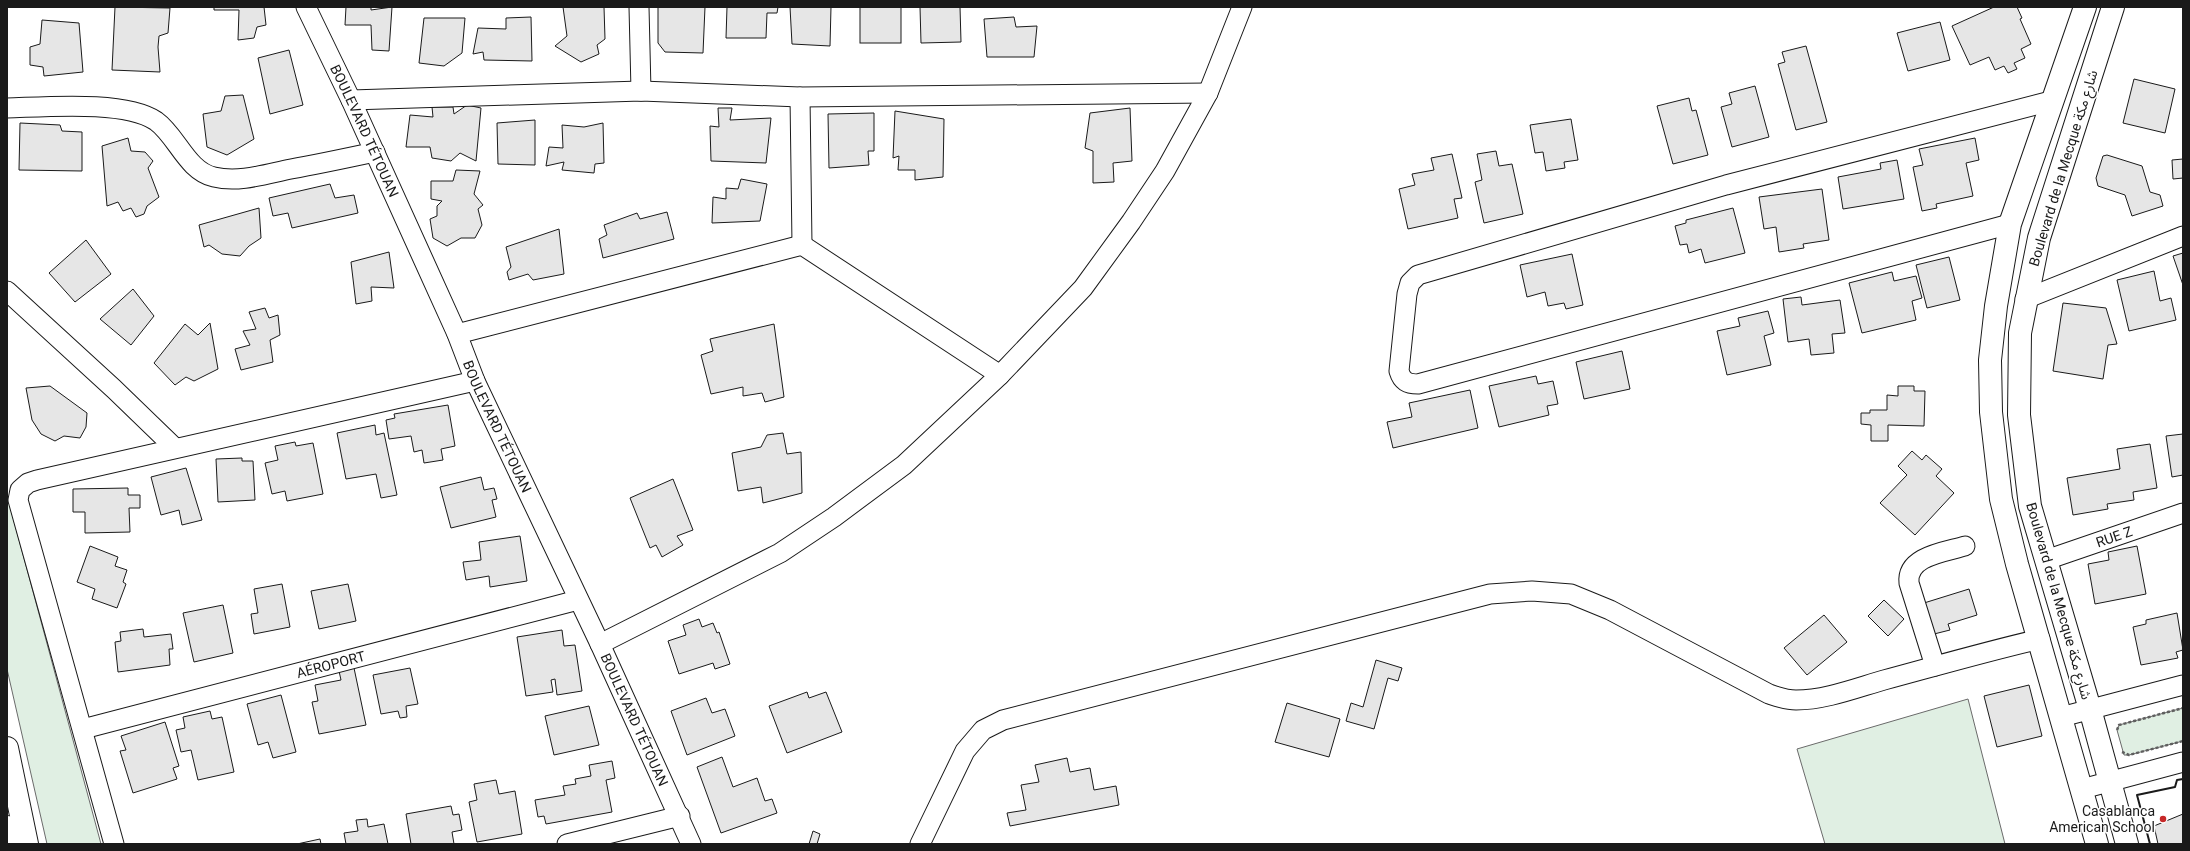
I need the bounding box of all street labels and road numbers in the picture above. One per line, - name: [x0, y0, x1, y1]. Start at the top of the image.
- street label: BOULEVARD TÉTOUAN: [327, 62, 402, 200]
- street label: Boulevard de la Mecque شارع مكة: [2025, 68, 2103, 269]
- street label: BOULEVARD TÉTOUAN: [460, 358, 535, 495]
- street label: Boulevard de la Mecque شارع مكة: [2020, 501, 2095, 702]
- street label: RUE Z: [2094, 523, 2134, 550]
- street label: AÉROPORT: [295, 648, 367, 681]
- street label: BOULEVARD TÉTOUAN: [597, 651, 672, 789]

